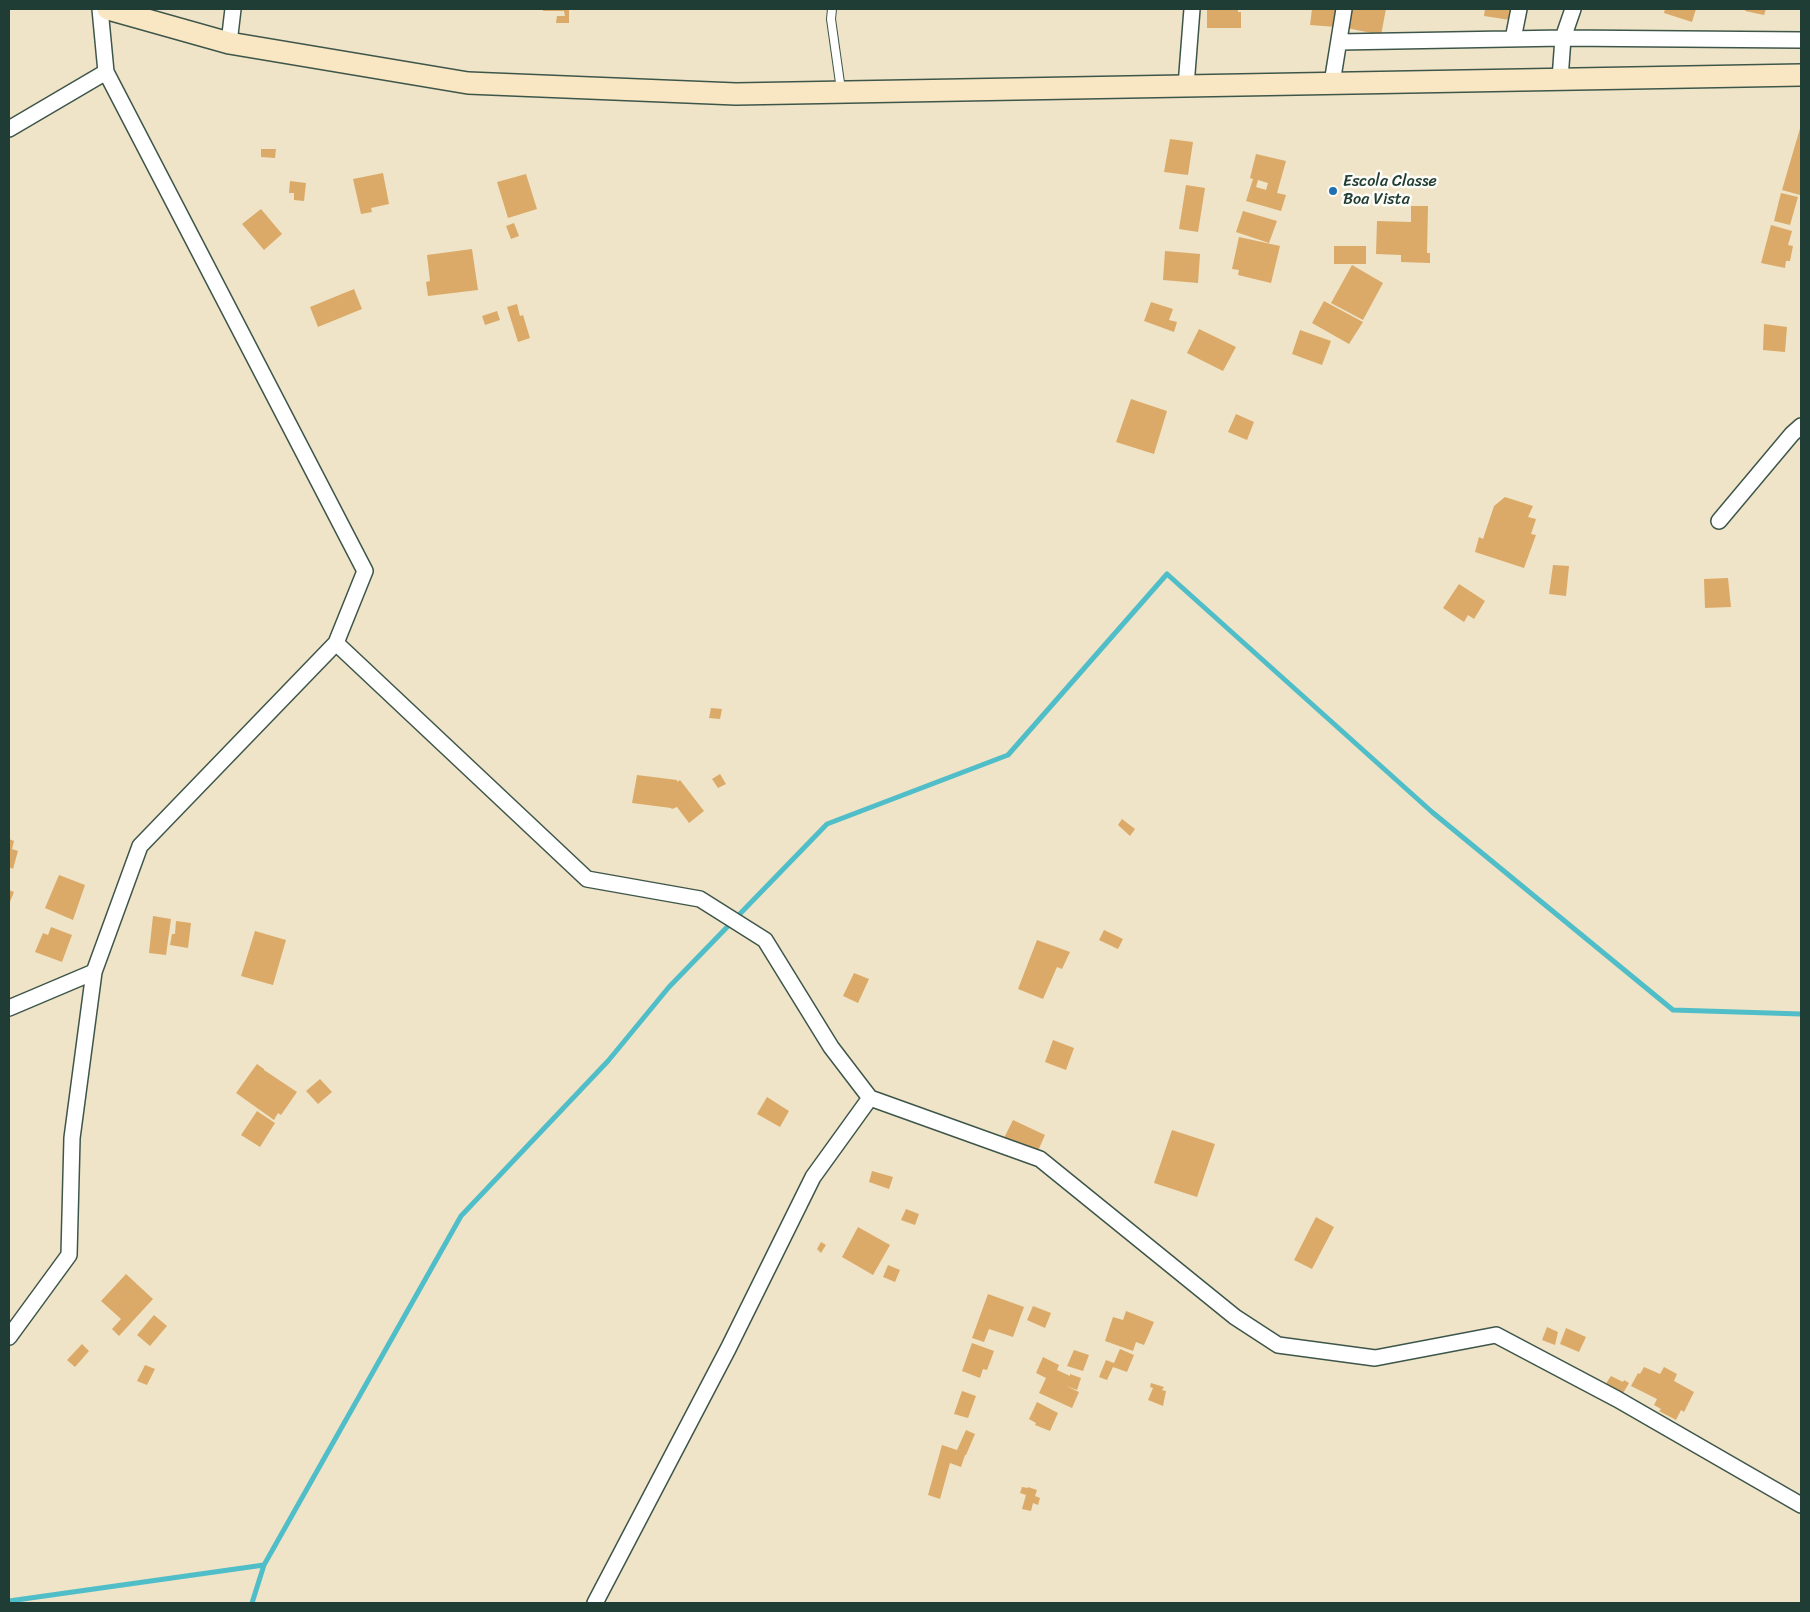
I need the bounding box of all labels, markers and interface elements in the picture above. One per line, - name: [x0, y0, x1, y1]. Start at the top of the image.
- place label: Escola Classe Boa Vista: [1343, 172, 1437, 210]
- marker: Escola Classe Boa Vista: [1327, 185, 1339, 197]

